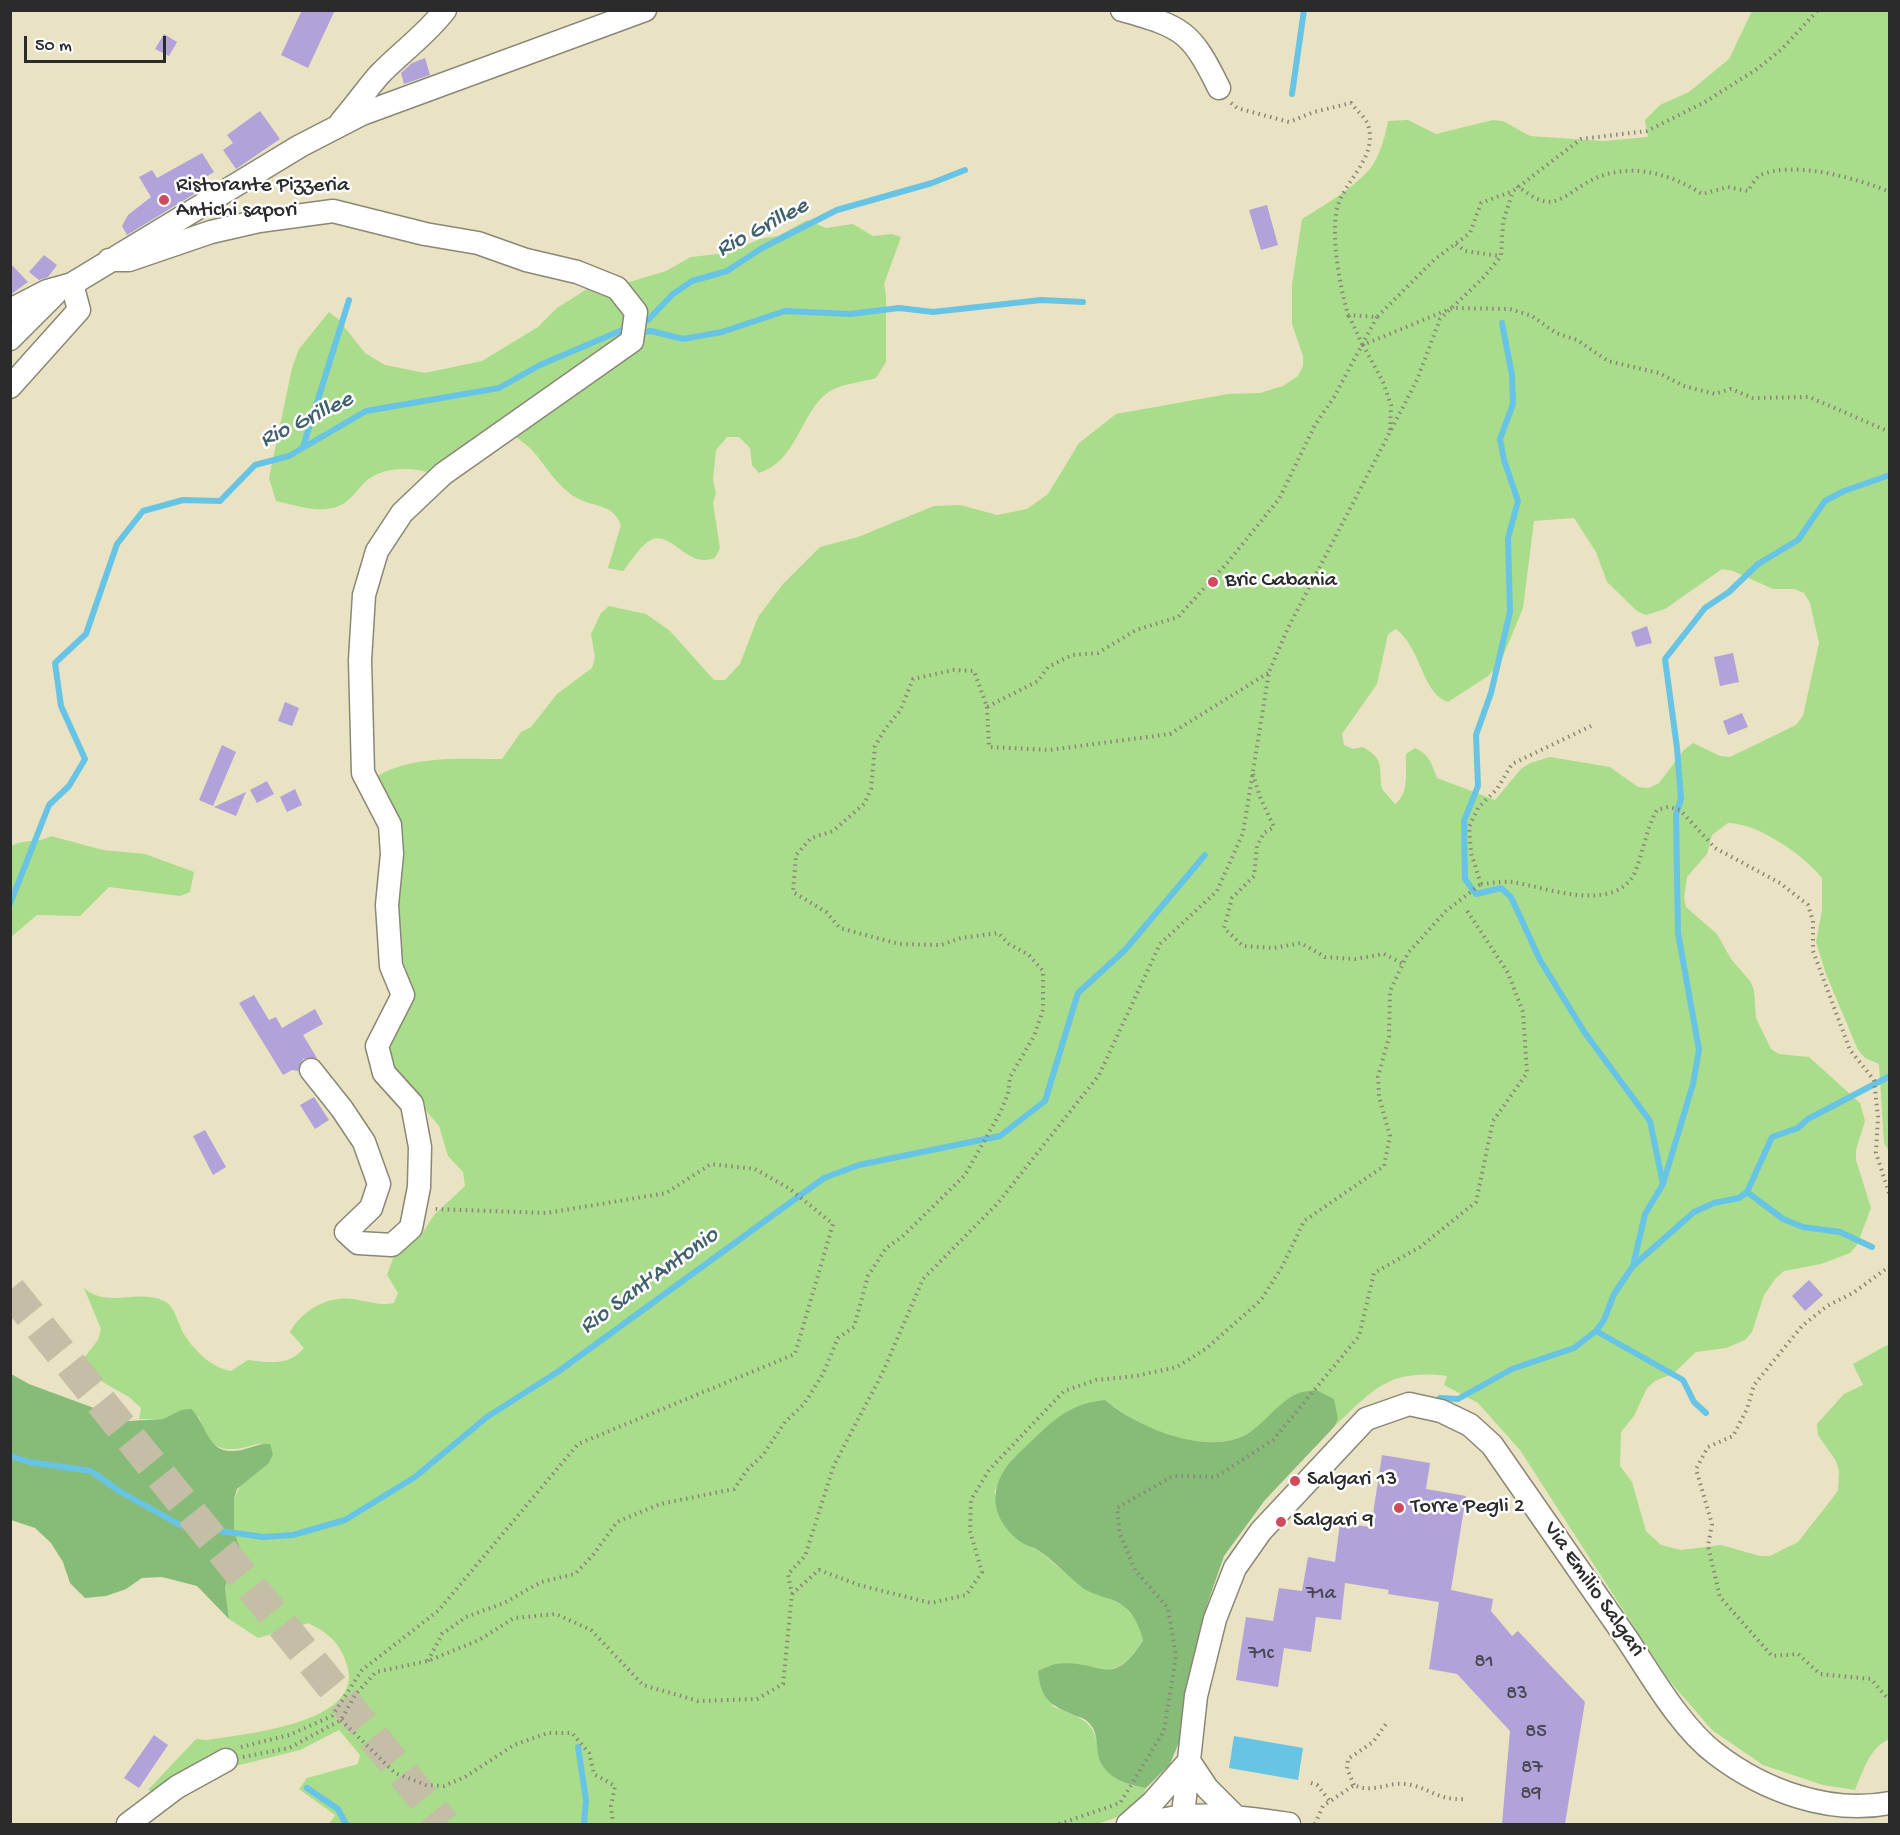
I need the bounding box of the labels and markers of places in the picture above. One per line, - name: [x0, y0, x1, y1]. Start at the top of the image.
- place label: Ristorante Pizzeria Antichi sapori: [176, 174, 349, 226]
- marker: Ristorante Pizzeria Antichi sapori: [157, 193, 171, 207]
- place label: Bric Cabania: [1225, 569, 1337, 595]
- marker: Bric Cabania: [1206, 575, 1220, 589]
- place label: Salgari 13: [1307, 1468, 1397, 1494]
- marker: Salgari 13: [1288, 1474, 1302, 1488]
- place label: Torre Pegli 2: [1411, 1495, 1525, 1521]
- marker: Torre Pegli 2: [1392, 1501, 1406, 1515]
- place label: Salgari 9: [1293, 1509, 1374, 1535]
- marker: Salgari 9: [1274, 1515, 1288, 1529]

